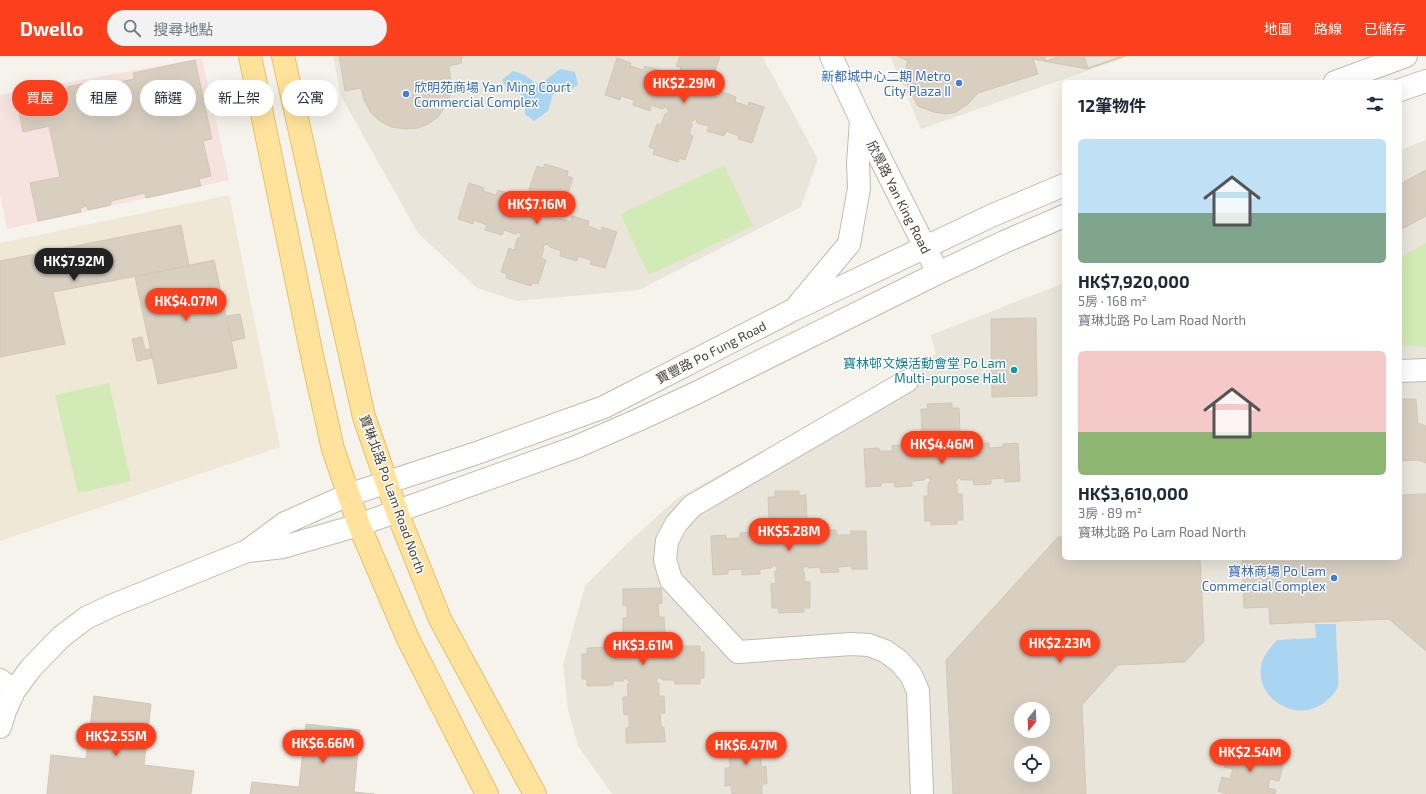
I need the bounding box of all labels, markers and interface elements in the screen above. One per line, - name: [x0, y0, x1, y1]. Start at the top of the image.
- search box: [107, 10, 387, 46]
- text: Dwello: [20, 17, 83, 40]
- icon: search: [121, 17, 143, 39]
- text: 搜尋地點: [153, 20, 213, 38]
- text: 地圖: [1264, 20, 1292, 37]
- text: 路線: [1314, 20, 1342, 37]
- text: 已儲存: [1364, 20, 1406, 37]
- place label: 新都城中心二期 Metro City Plaza II: [821, 68, 951, 99]
- pin: HK$2.29M: [643, 70, 725, 104]
- text: HK$2.29M: [653, 75, 715, 91]
- marker: 新都城中心二期 Metro City Plaza II: [954, 78, 964, 88]
- place label: 欣明苑商場 Yan Ming Court Commercial Complex: [414, 79, 571, 110]
- chip: 買屋: [12, 80, 68, 116]
- chip: 租屋: [76, 80, 132, 116]
- chip: 篩選: [140, 80, 196, 116]
- chip: 新上架: [204, 80, 274, 116]
- chip: 公寓: [282, 80, 338, 116]
- marker: 欣明苑商場 Yan Ming Court Commercial Complex: [401, 89, 411, 99]
- icon: filters: [1364, 93, 1386, 115]
- text: 12筆物件: [1078, 95, 1146, 115]
- street label: 欣景路 Yan King Road: [864, 138, 934, 256]
- icon: home: [1196, 165, 1268, 237]
- pin: HK$7.16M: [496, 191, 578, 225]
- text: HK$7.16M: [508, 196, 566, 212]
- pin: HK$7.92M: [33, 248, 115, 282]
- text: HK$7.92M: [43, 253, 105, 269]
- text: HK$7,920,000: [1078, 271, 1190, 291]
- pin: HK$4.07M: [145, 288, 227, 322]
- text: HK$4.07M: [154, 293, 218, 309]
- text: 5房 · 168 m²: [1078, 293, 1147, 309]
- text: 寶琳北路 Po Lam Road North: [1078, 312, 1246, 328]
- street label: 寶豐路 Po Fung Road: [653, 317, 769, 387]
- place label: 寶林邨文娛活動會堂 Po Lam Multi-purpose Hall: [843, 355, 1006, 386]
- marker: 寶林邨文娛活動會堂 Po Lam Multi-purpose Hall: [1009, 365, 1019, 375]
- icon: home: [1196, 377, 1268, 449]
- street label: 寶琳北路 Po Lam Road North: [357, 412, 429, 576]
- pin: HK$4.46M: [901, 431, 983, 465]
- text: HK$4.46M: [910, 436, 974, 452]
- text: HK$3,610,000: [1078, 483, 1189, 503]
- text: 3房 · 89 m²: [1078, 505, 1142, 521]
- pin: HK$5.28M: [748, 518, 830, 552]
- text: HK$5.28M: [758, 523, 820, 539]
- text: 寶琳北路 Po Lam Road North: [1078, 524, 1246, 540]
- place label: 寶林商場 Po Lam Commercial Complex: [1202, 563, 1326, 594]
- marker: 寶林商場 Po Lam Commercial Complex: [1329, 573, 1339, 583]
- pin: HK$2.23M: [1019, 630, 1101, 664]
- pin: HK$3.61M: [602, 632, 684, 666]
- text: HK$2.23M: [1029, 635, 1091, 651]
- text: HK$3.61M: [613, 637, 673, 653]
- north arrow: [1014, 702, 1050, 738]
- map controls: [1014, 702, 1050, 782]
- pin: HK$2.55M: [75, 723, 157, 757]
- text: HK$2.55M: [85, 728, 147, 744]
- pin: HK$6.66M: [282, 730, 364, 764]
- pin: HK$6.47M: [705, 732, 787, 766]
- text: HK$6.66M: [292, 735, 354, 751]
- text: HK$6.47M: [715, 737, 777, 753]
- pin: HK$2.54M: [1209, 739, 1291, 773]
- text: HK$2.54M: [1219, 744, 1281, 760]
- button: locate: [1014, 746, 1050, 782]

